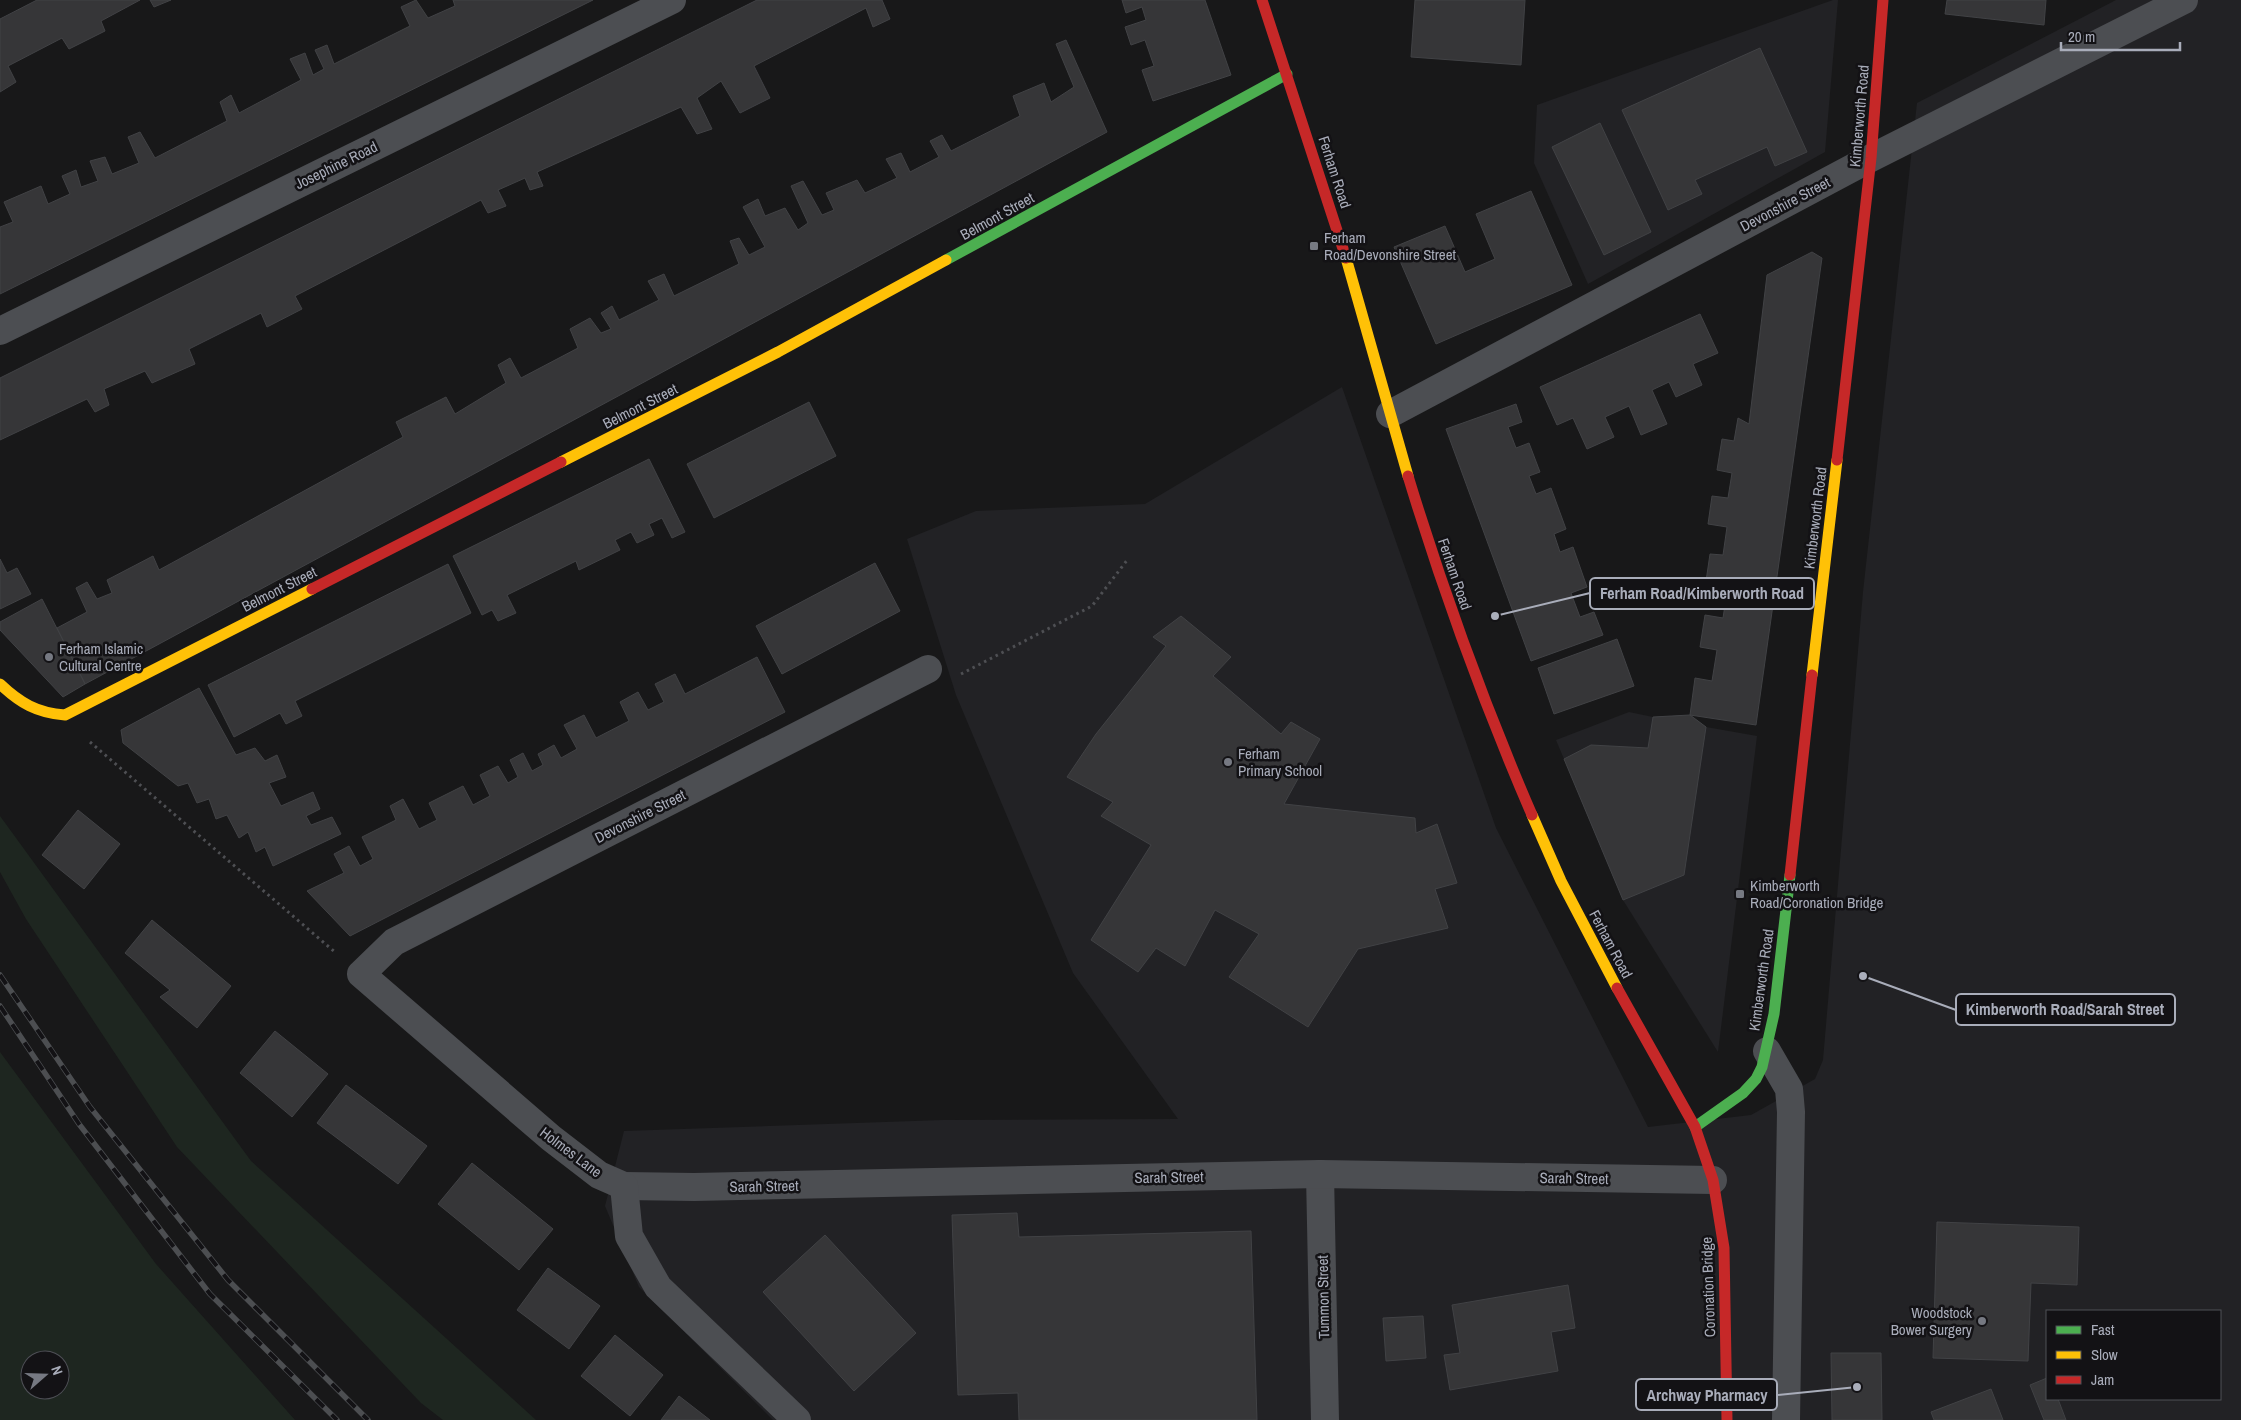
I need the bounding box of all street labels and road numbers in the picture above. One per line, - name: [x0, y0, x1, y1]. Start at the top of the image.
- street label: Kimberworth Road: [1844, 64, 1874, 168]
- street label: Ferham Road: [1313, 133, 1357, 211]
- street label: Josephine Road: [291, 136, 381, 194]
- street label: Devonshire Street: [1736, 171, 1834, 237]
- street label: Belmont Street: [956, 187, 1038, 245]
- street label: Belmont Street: [599, 378, 682, 434]
- street label: Kimberworth Road: [1798, 466, 1832, 570]
- street label: Ferham Road: [1433, 535, 1477, 613]
- street label: Belmont Street: [238, 561, 321, 617]
- street label: Devonshire Street: [591, 784, 689, 848]
- street label: Ferham Road: [1584, 906, 1638, 982]
- street label: Kimberworth Road: [1743, 928, 1779, 1032]
- street label: Holmes Lane: [536, 1122, 606, 1182]
- street label: Sarah Street: [1134, 1166, 1204, 1188]
- street label: Sarah Street: [1539, 1167, 1609, 1189]
- street label: Sarah Street: [729, 1175, 799, 1197]
- street label: Coronation Bridge: [1696, 1236, 1720, 1338]
- street label: Tummon Street: [1312, 1254, 1334, 1339]

